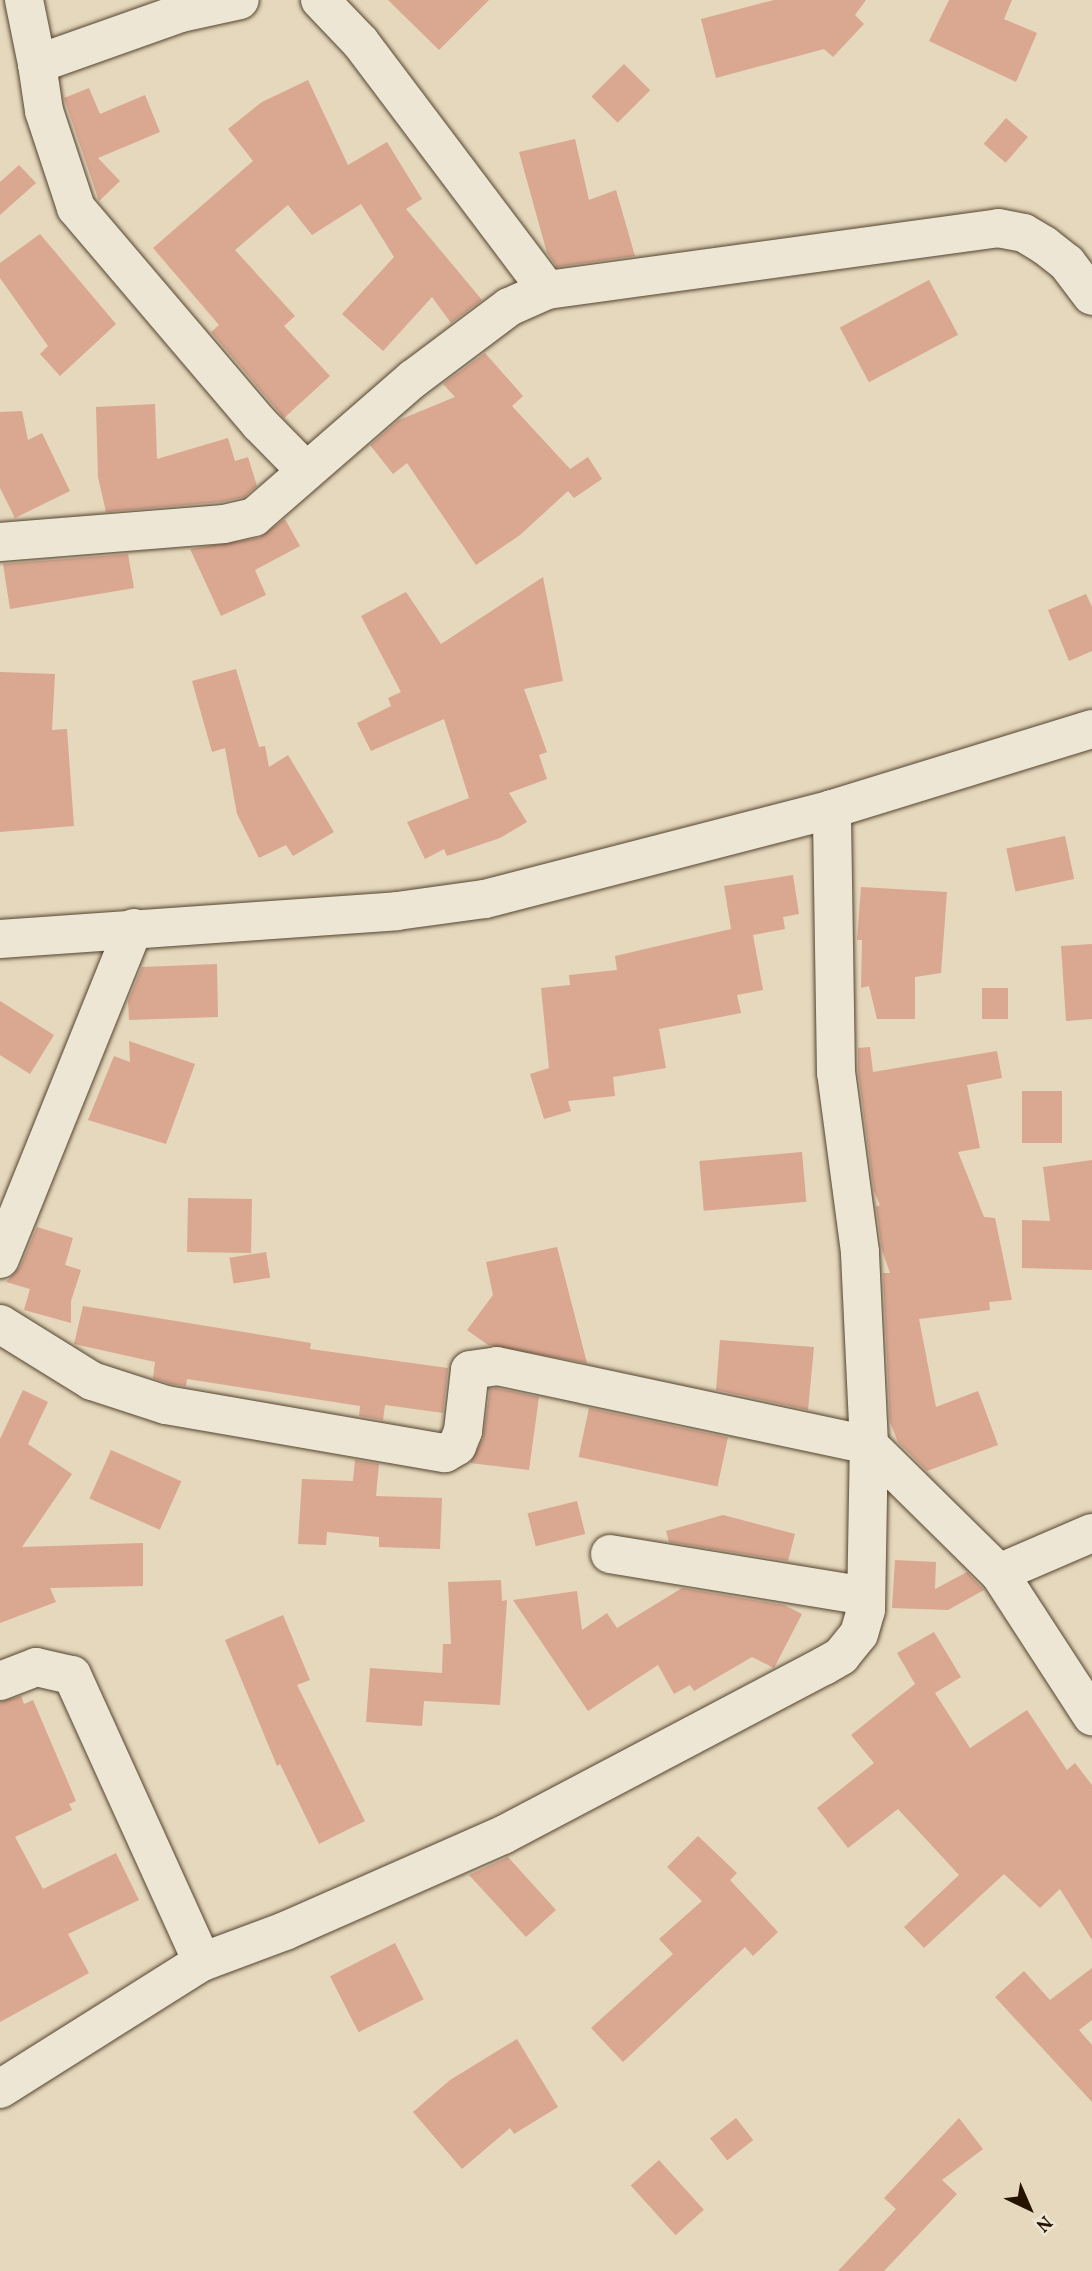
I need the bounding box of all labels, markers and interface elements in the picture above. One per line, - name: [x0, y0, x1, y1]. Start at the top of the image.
- north arrow: [994, 2173, 1064, 2243]
- text: N: [1030, 2209, 1058, 2237]

